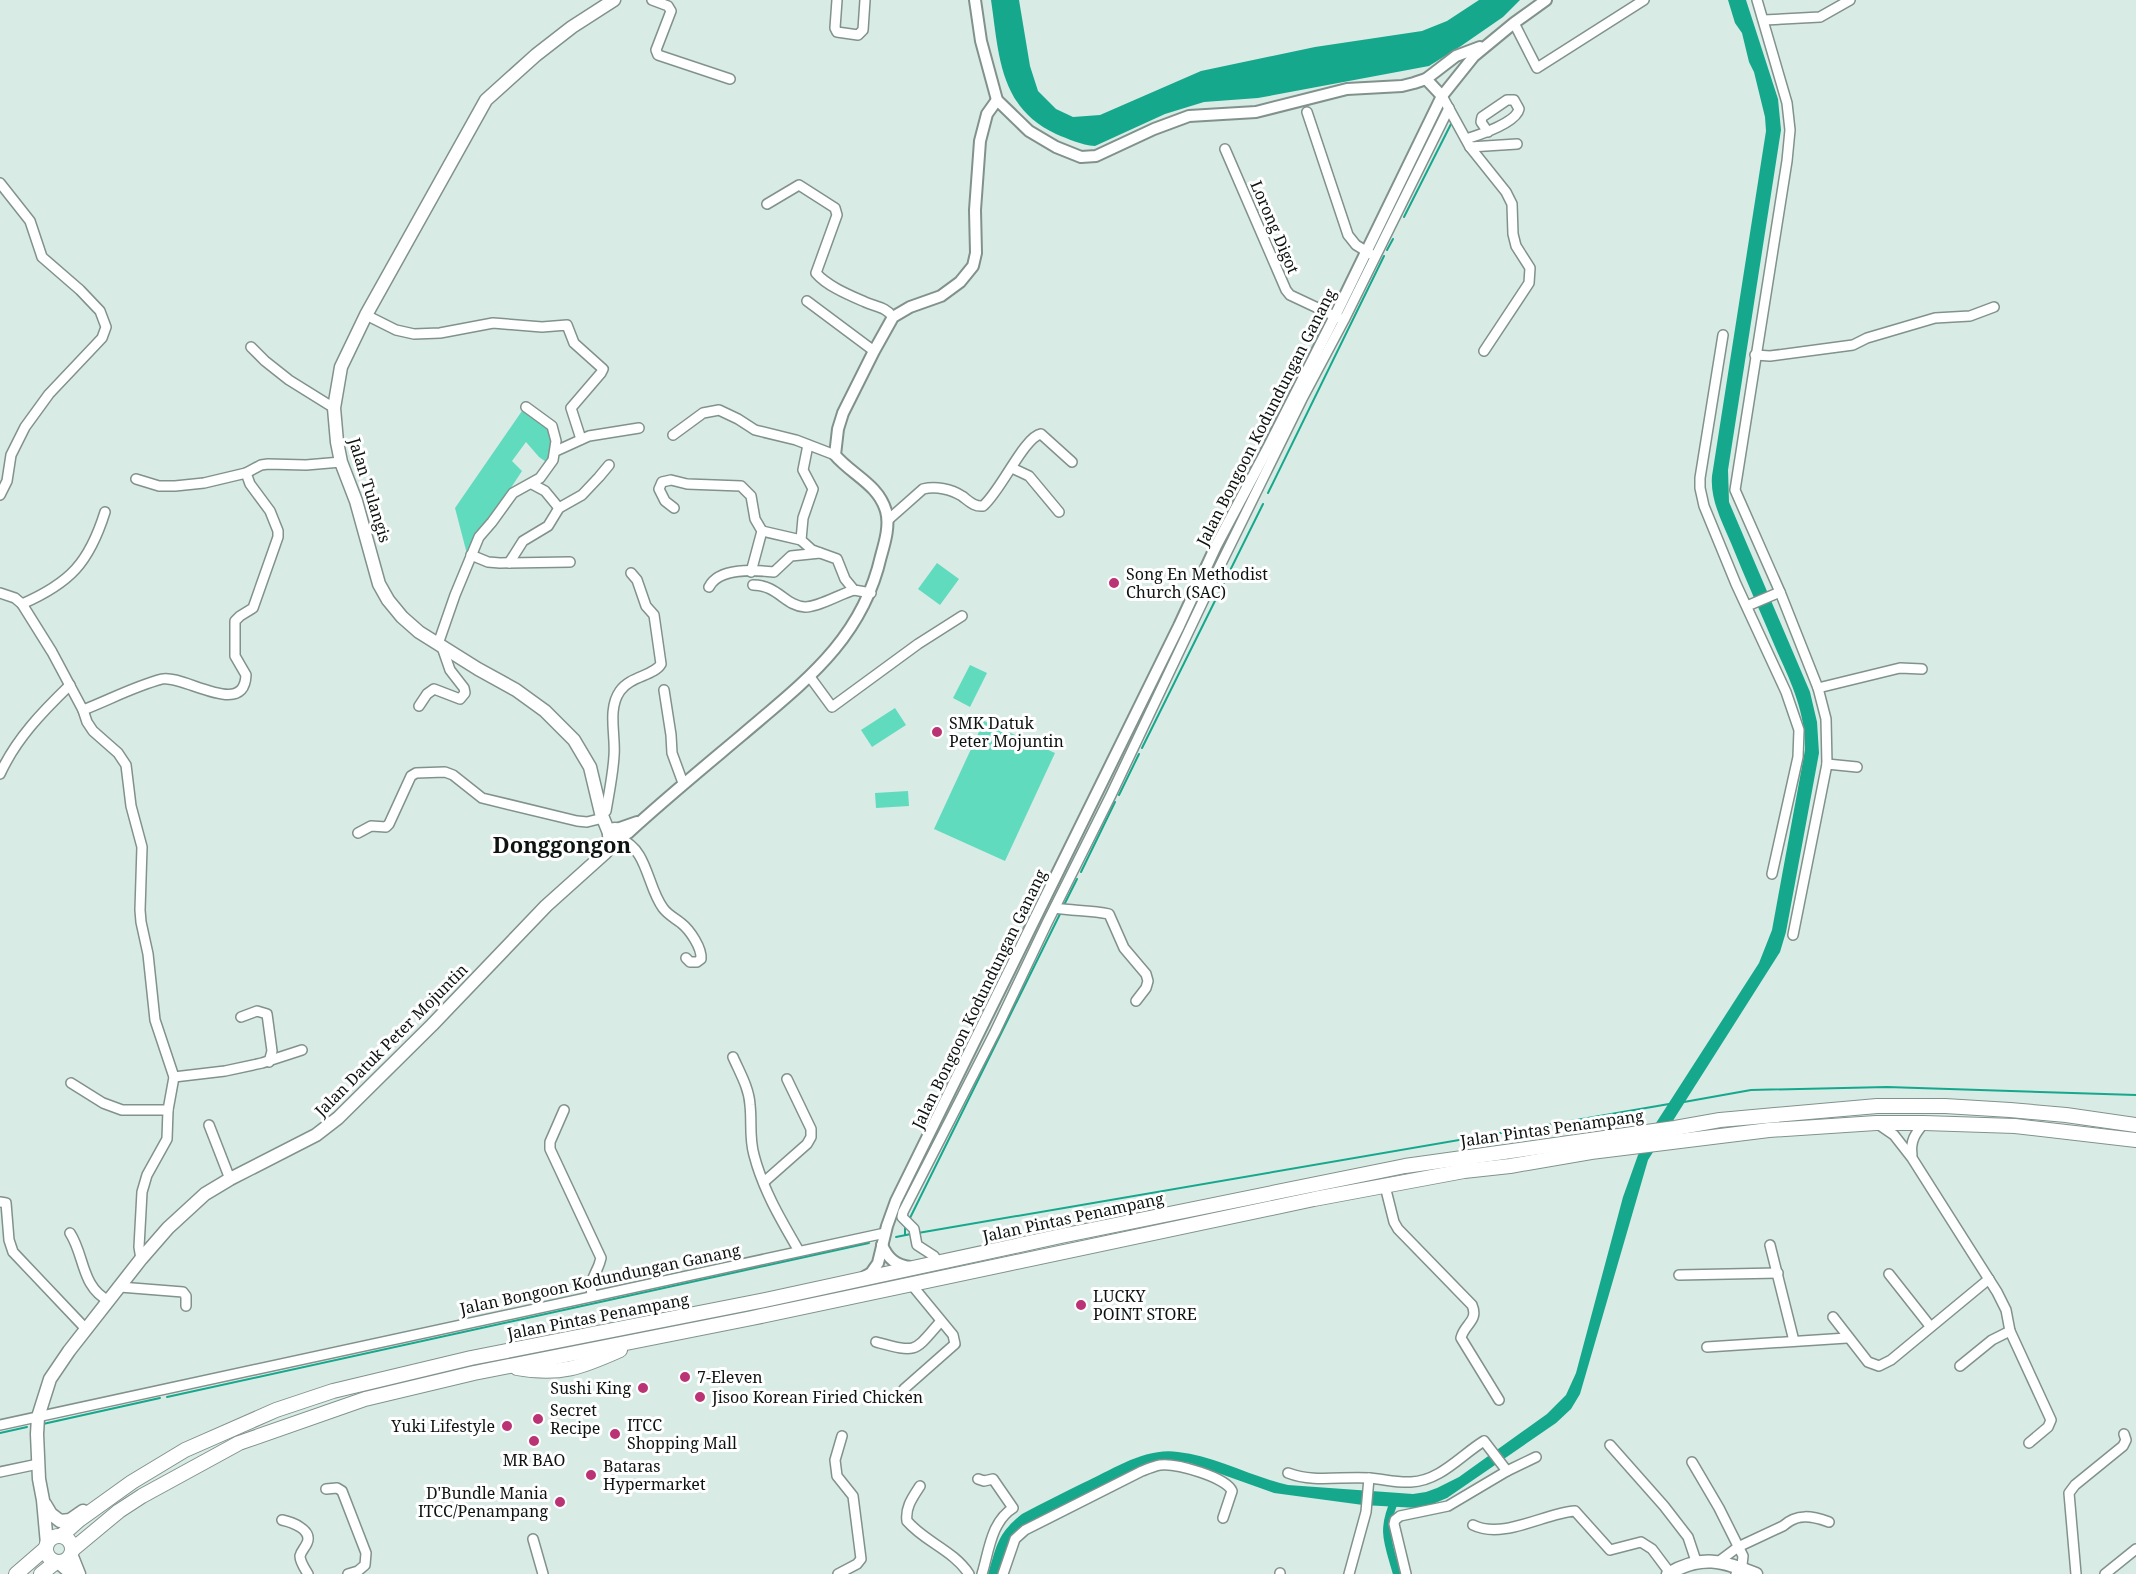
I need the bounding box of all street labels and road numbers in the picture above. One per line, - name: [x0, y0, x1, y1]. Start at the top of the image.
- street label: Lorong Digot: [1245, 177, 1305, 277]
- street label: Jalan Bongoon Kodundungan Ganang: [1191, 284, 1341, 550]
- street label: Jalan Tulangis: [343, 434, 396, 545]
- street label: Jalan Bongoon Kodundungan Ganang: [906, 865, 1052, 1133]
- street label: Jalan Datuk Peter Mojuntin: [309, 959, 472, 1122]
- street label: Jalan Pintas Penampang: [1458, 1104, 1645, 1152]
- street label: Jalan Pintas Penampang: [979, 1187, 1166, 1247]
- street label: Jalan Bongoon Kodundungan Ganang: [457, 1238, 743, 1320]
- street label: Jalan Pintas Penampang: [504, 1288, 691, 1345]

